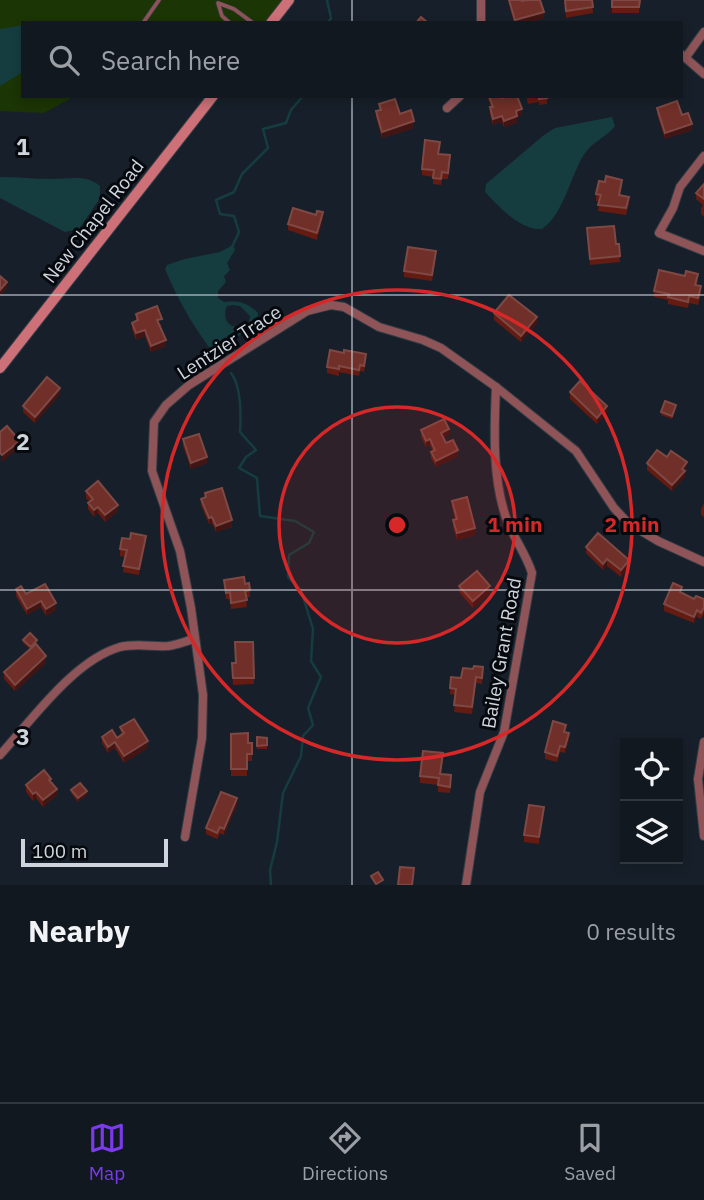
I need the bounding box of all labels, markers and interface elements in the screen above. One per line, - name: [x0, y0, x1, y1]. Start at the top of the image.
- search box: [21, 21, 683, 98]
- icon: search: [45, 41, 83, 79]
- text: Search here: [101, 43, 240, 77]
- text: 1: [16, 131, 30, 161]
- street label: New Chapel Road: [37, 154, 149, 288]
- street label: Lentzier Trace: [172, 299, 286, 385]
- text: 2: [16, 426, 30, 456]
- text: 1 min: [488, 510, 542, 538]
- text: 2 min: [605, 510, 659, 538]
- centre of rings: [385, 513, 409, 537]
- street label: Bailey Grant Road: [476, 576, 526, 730]
- text: 3: [16, 721, 30, 751]
- map controls: [620, 738, 683, 864]
- button: locate: [620, 738, 683, 801]
- button: layers: [620, 801, 683, 864]
- scale bar: [21, 836, 168, 868]
- text: 100 m: [32, 839, 87, 863]
- text: Nearby: [28, 911, 130, 950]
- text: 0 results: [586, 916, 676, 946]
- tab: Map: [88, 1119, 126, 1185]
- tab: Directions: [302, 1119, 388, 1185]
- tab: Saved: [564, 1119, 616, 1185]

